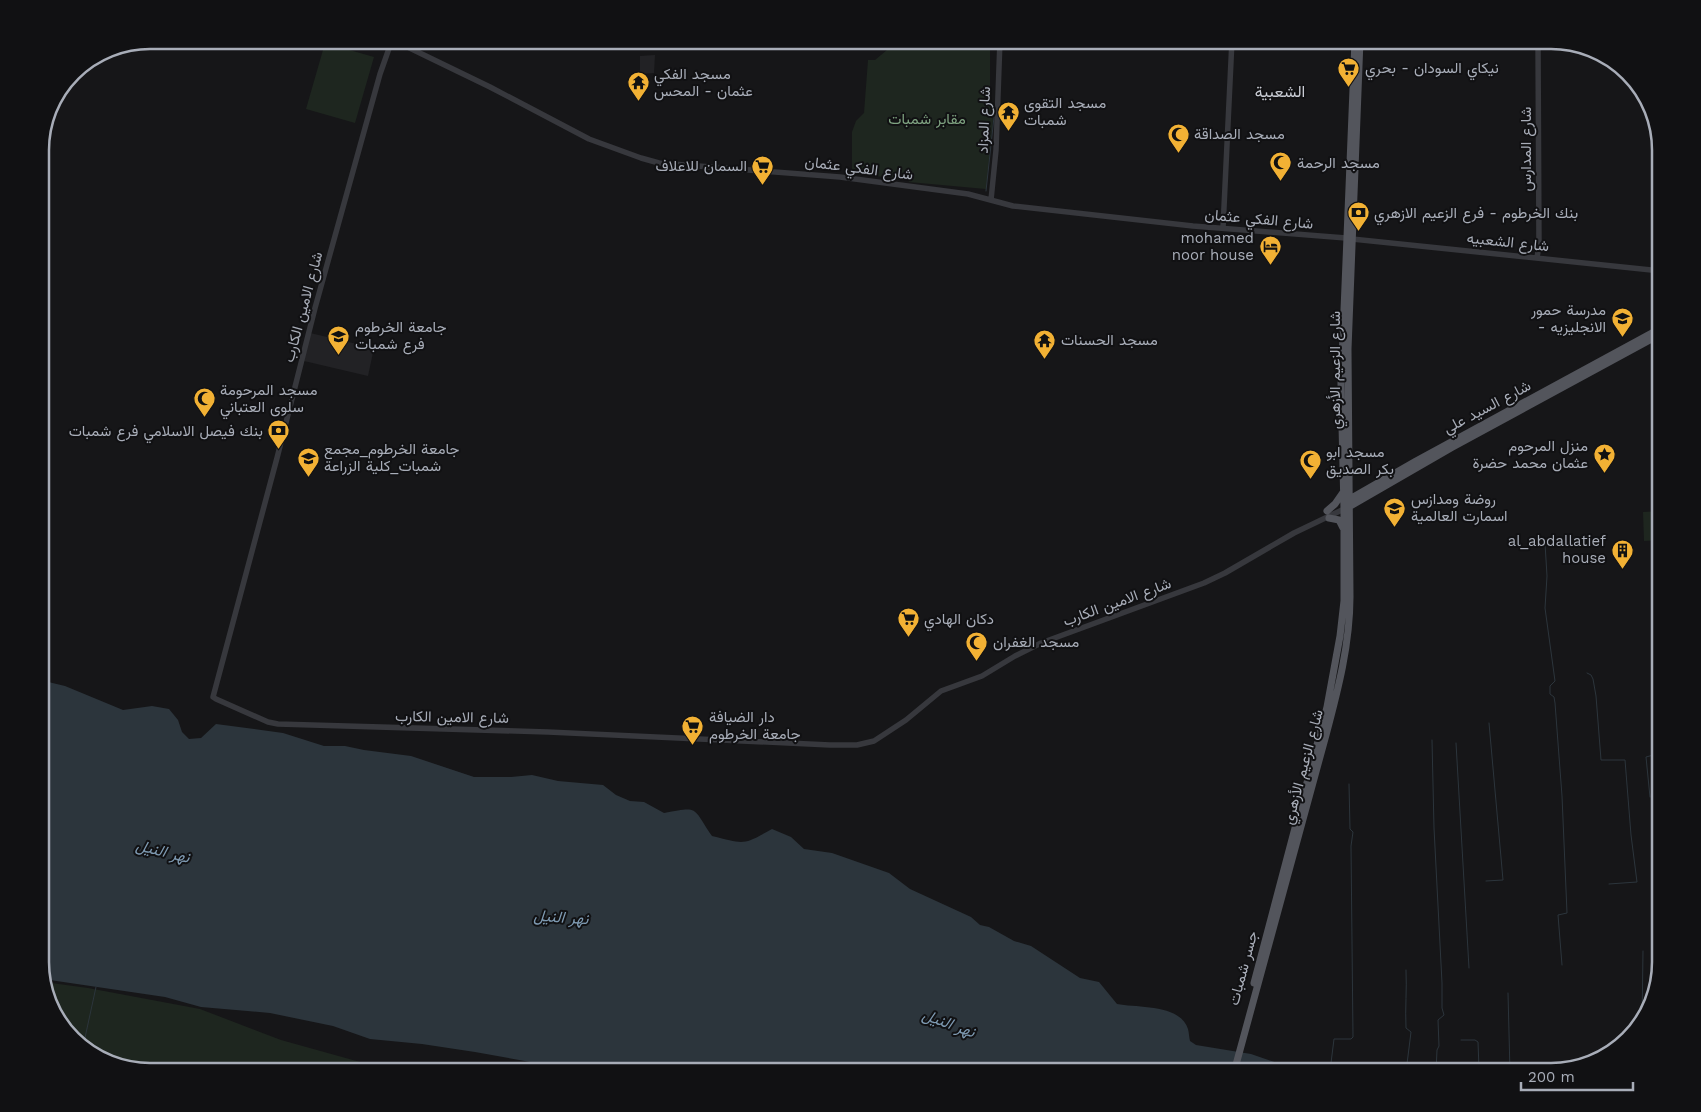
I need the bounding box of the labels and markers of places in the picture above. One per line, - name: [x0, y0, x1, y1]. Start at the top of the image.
- supermarket icon: نيكاي السودان - بحري: [1337, 56, 1361, 87]
- place label: نيكاي السودان - بحري: [1365, 59, 1499, 81]
- place label: مسجد الفكي عثمان - المحس: [654, 65, 753, 101]
- temple icon: مسجد الفكي عثمان - المحس: [626, 71, 650, 102]
- place label: مسجد التقوى شمبات: [1024, 94, 1106, 129]
- temple icon: مسجد التقوى شمبات: [996, 100, 1020, 131]
- mosque icon: مسجد الصداقة: [1166, 122, 1190, 153]
- place label: مسجد الصداقة: [1194, 125, 1285, 143]
- mosque icon: مسجد الرحمة: [1269, 151, 1293, 182]
- supermarket icon: السمان للاعلاف: [751, 154, 775, 185]
- place label: مسجد الرحمة: [1297, 154, 1380, 172]
- place label: السمان للاعلاف: [656, 157, 747, 175]
- bank icon: بنك الخرطوم - فرع الزعيم الازهري: [1346, 201, 1370, 232]
- place label: بنك الخرطوم - فرع الزعيم الازهري: [1374, 204, 1578, 226]
- place label: mohamed noor house: [1172, 229, 1254, 264]
- hotel icon: mohamed noor house: [1258, 235, 1282, 266]
- place label: مدرسة حمور - الانجليزيه: [1530, 301, 1606, 336]
- school or university icon: مدرسة حمور - الانجليزيه: [1610, 307, 1634, 338]
- place label: جامعة الخرطوم فرع شمبات: [355, 318, 446, 355]
- school or university icon: جامعة الخرطوم فرع شمبات: [327, 324, 351, 355]
- temple icon: مسجد الحسنات: [1033, 328, 1057, 359]
- place label: مسجد الحسنات: [1061, 331, 1158, 349]
- place label: مسجد المرحومة سلوى العتباني: [220, 381, 318, 420]
- mosque icon: مسجد المرحومة سلوى العتباني: [192, 387, 216, 418]
- bank icon: بنك فيصل الاسلامي فرع شمبات: [267, 419, 291, 450]
- place label: بنك فيصل الاسلامي فرع شمبات: [69, 422, 263, 444]
- place label: منزل المرحوم عثمان محمد حضرة: [1473, 437, 1588, 472]
- place label: جامعة الخرطوم_مجمع شمبات_كلية الزراعة: [324, 440, 459, 475]
- place label: مسجد ابو بكر الصديق: [1326, 443, 1394, 479]
- place icon: منزل المرحوم عثمان محمد حضرة: [1592, 443, 1616, 474]
- school or university icon: جامعة الخرطوم_مجمع شمبات_كلية الزراعة: [296, 446, 320, 477]
- mosque icon: مسجد ابو بكر الصديق: [1298, 449, 1322, 480]
- place label: روضة ومدازس اسمارت العالمية: [1411, 490, 1507, 525]
- school or university icon: روضة ومدازس اسمارت العالمية: [1383, 496, 1407, 527]
- place label: al_abdallatief house: [1508, 532, 1606, 567]
- building icon: al_abdallatief house: [1610, 538, 1634, 569]
- supermarket icon: دكان الهادي: [896, 607, 920, 638]
- place label: دكان الهادي: [924, 610, 994, 632]
- mosque icon: مسجد الغفران: [965, 630, 989, 661]
- place label: مسجد الغفران: [993, 633, 1079, 651]
- place label: دار الضيافة جامعة الخرطوم: [709, 708, 800, 744]
- supermarket icon: دار الضيافة جامعة الخرطوم: [681, 714, 705, 745]

